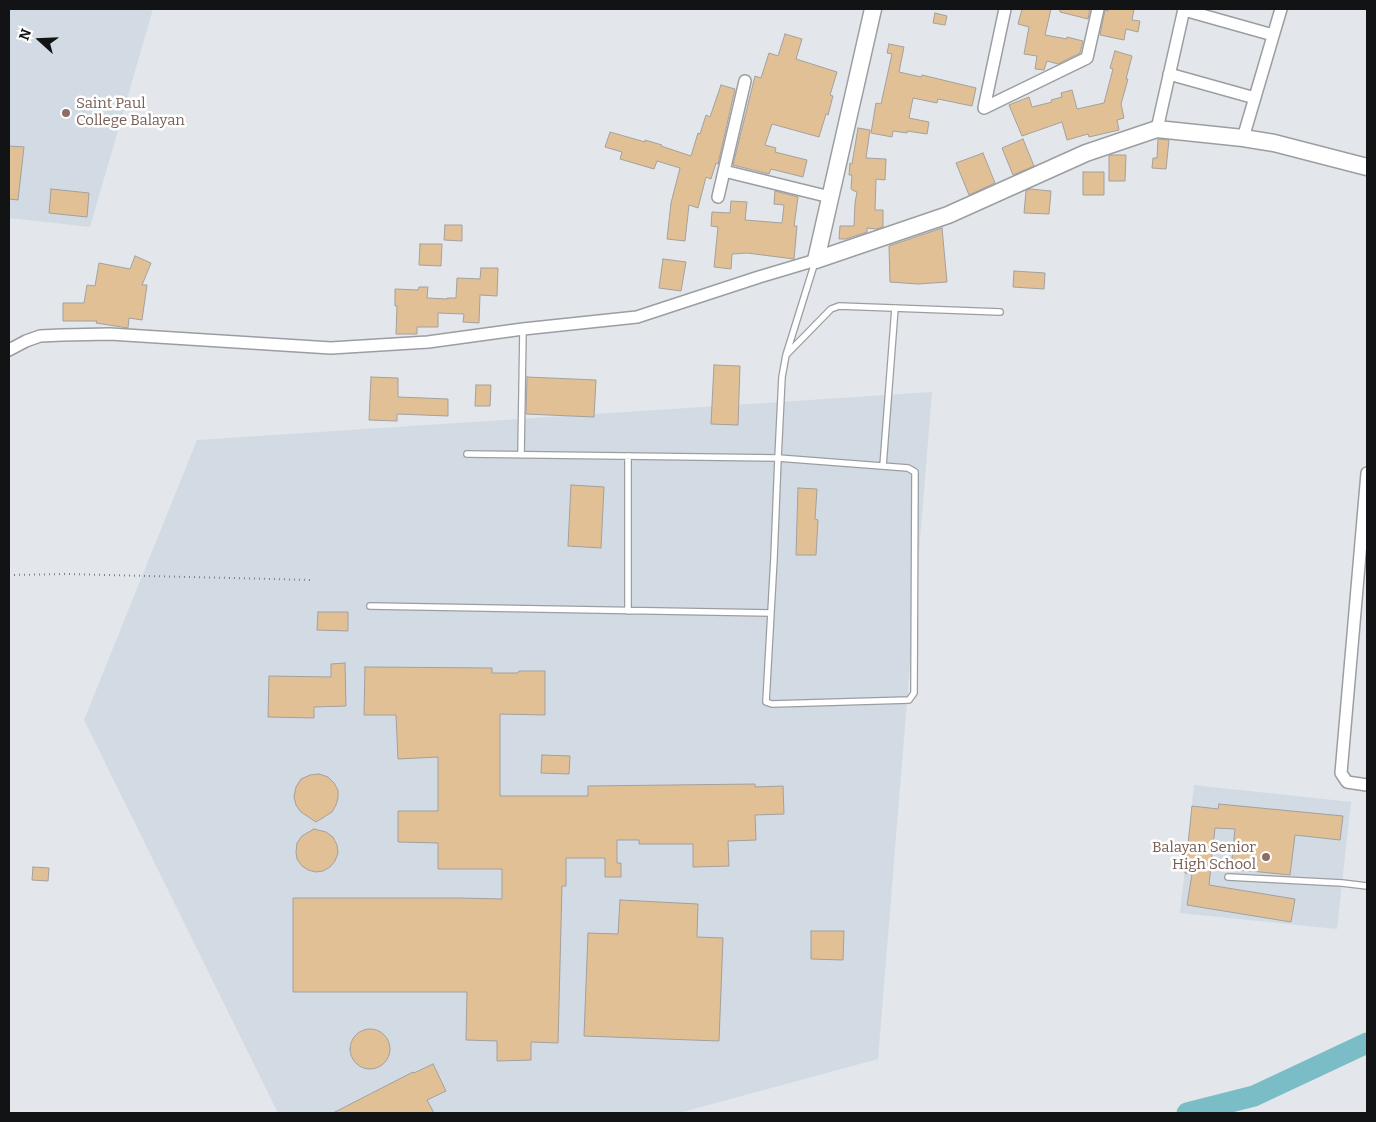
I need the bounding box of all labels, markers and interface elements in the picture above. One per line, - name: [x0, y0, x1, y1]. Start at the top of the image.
- north arrow: [15, 15, 65, 65]
- text: N: [16, 27, 35, 43]
- place label: Saint Paul College Balayan: [76, 95, 185, 130]
- marker: Saint Paul College Balayan: [60, 107, 72, 119]
- place label: Balayan Senior High School: [1152, 839, 1256, 874]
- marker: Balayan Senior High School: [1260, 851, 1272, 863]

